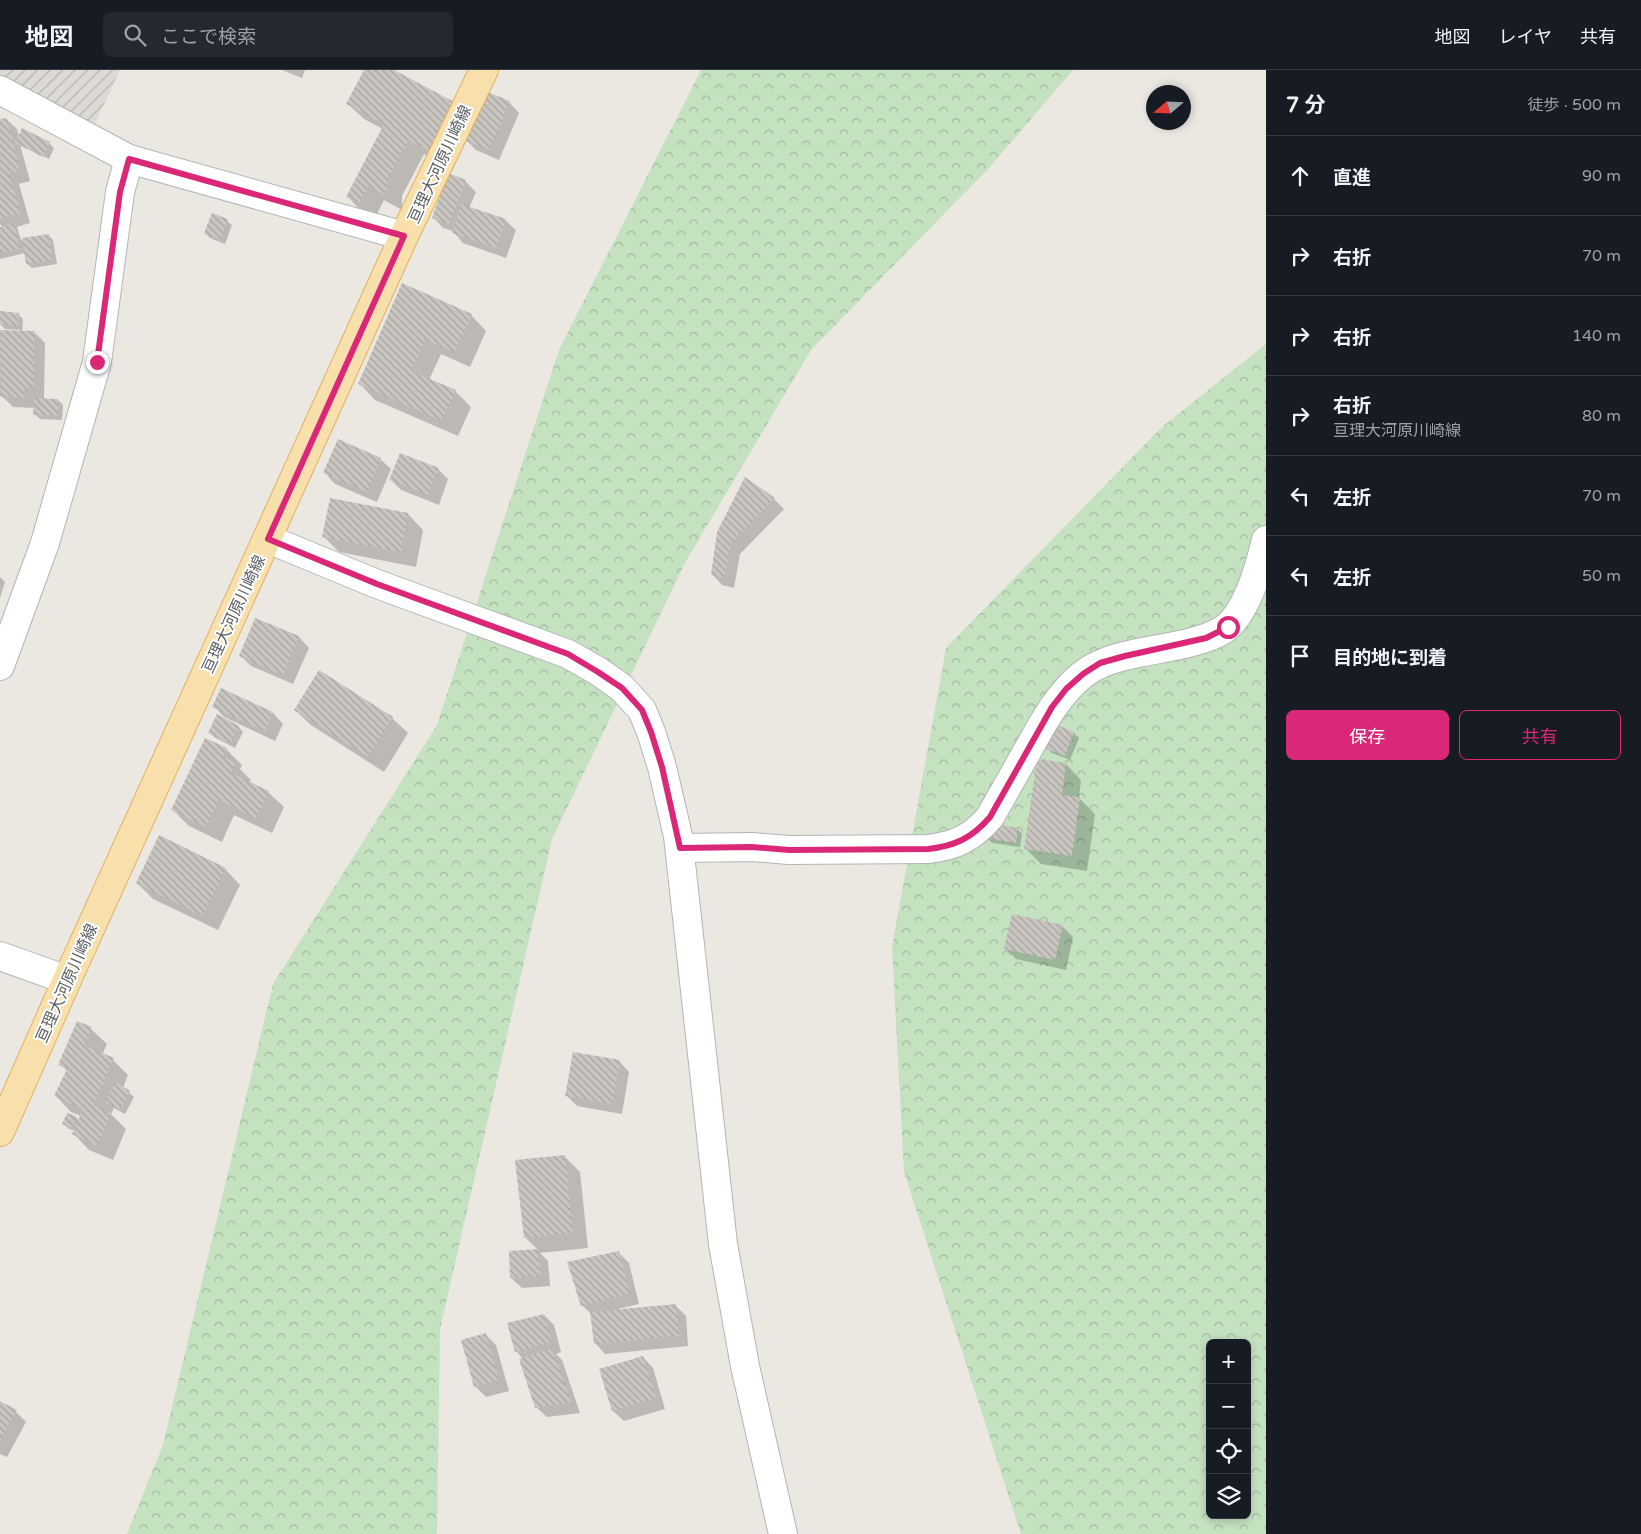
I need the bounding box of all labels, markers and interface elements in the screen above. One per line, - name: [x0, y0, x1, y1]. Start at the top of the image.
- search box: [103, 12, 453, 57]
- icon: search: [121, 21, 149, 49]
- text: 地図: [25, 23, 73, 52]
- text: ここで検索: [161, 26, 256, 48]
- text: 地図: [1435, 26, 1471, 48]
- text: レイヤ: [1499, 26, 1552, 48]
- text: 共有: [1580, 26, 1616, 48]
- north arrow: [1146, 85, 1191, 130]
- text: 7 分: [1286, 93, 1326, 118]
- text: 徒歩 · 500 m: [1528, 95, 1621, 115]
- street label: 亘理大河原川崎線: [404, 102, 476, 227]
- icon: ahead: [1286, 162, 1314, 190]
- text: 90 m: [1582, 166, 1621, 186]
- text: 直進: [1333, 167, 1371, 189]
- icon: right: [1286, 242, 1314, 270]
- text: 70 m: [1582, 246, 1621, 266]
- text: 右折: [1333, 247, 1371, 269]
- icon: right: [1286, 322, 1314, 350]
- text: 140 m: [1572, 326, 1621, 346]
- text: 右折: [1333, 327, 1371, 349]
- route end: [86, 351, 109, 374]
- text: 右折: [1333, 395, 1371, 417]
- icon: right: [1286, 402, 1314, 430]
- text: 80 m: [1582, 406, 1621, 426]
- text: 亘理大河原川崎線: [1333, 421, 1461, 441]
- icon: left: [1286, 482, 1314, 510]
- text: 70 m: [1582, 486, 1621, 506]
- text: 左折: [1333, 487, 1371, 509]
- street label: 亘理大河原川崎線: [198, 552, 270, 677]
- icon: left: [1286, 562, 1314, 590]
- text: 50 m: [1582, 566, 1621, 586]
- text: 左折: [1333, 567, 1371, 589]
- route start: [1217, 616, 1240, 639]
- icon: arrive: [1286, 642, 1314, 670]
- text: 目的地に到着: [1333, 647, 1447, 669]
- button: 保存: [1286, 710, 1449, 760]
- button: 共有: [1459, 710, 1621, 760]
- street label: 亘理大河原川崎線: [32, 921, 102, 1046]
- map controls: [1206, 1339, 1251, 1519]
- button: +: [1206, 1339, 1251, 1384]
- button: −: [1206, 1384, 1251, 1429]
- button: locate: [1206, 1429, 1251, 1474]
- button: layers: [1206, 1474, 1251, 1519]

